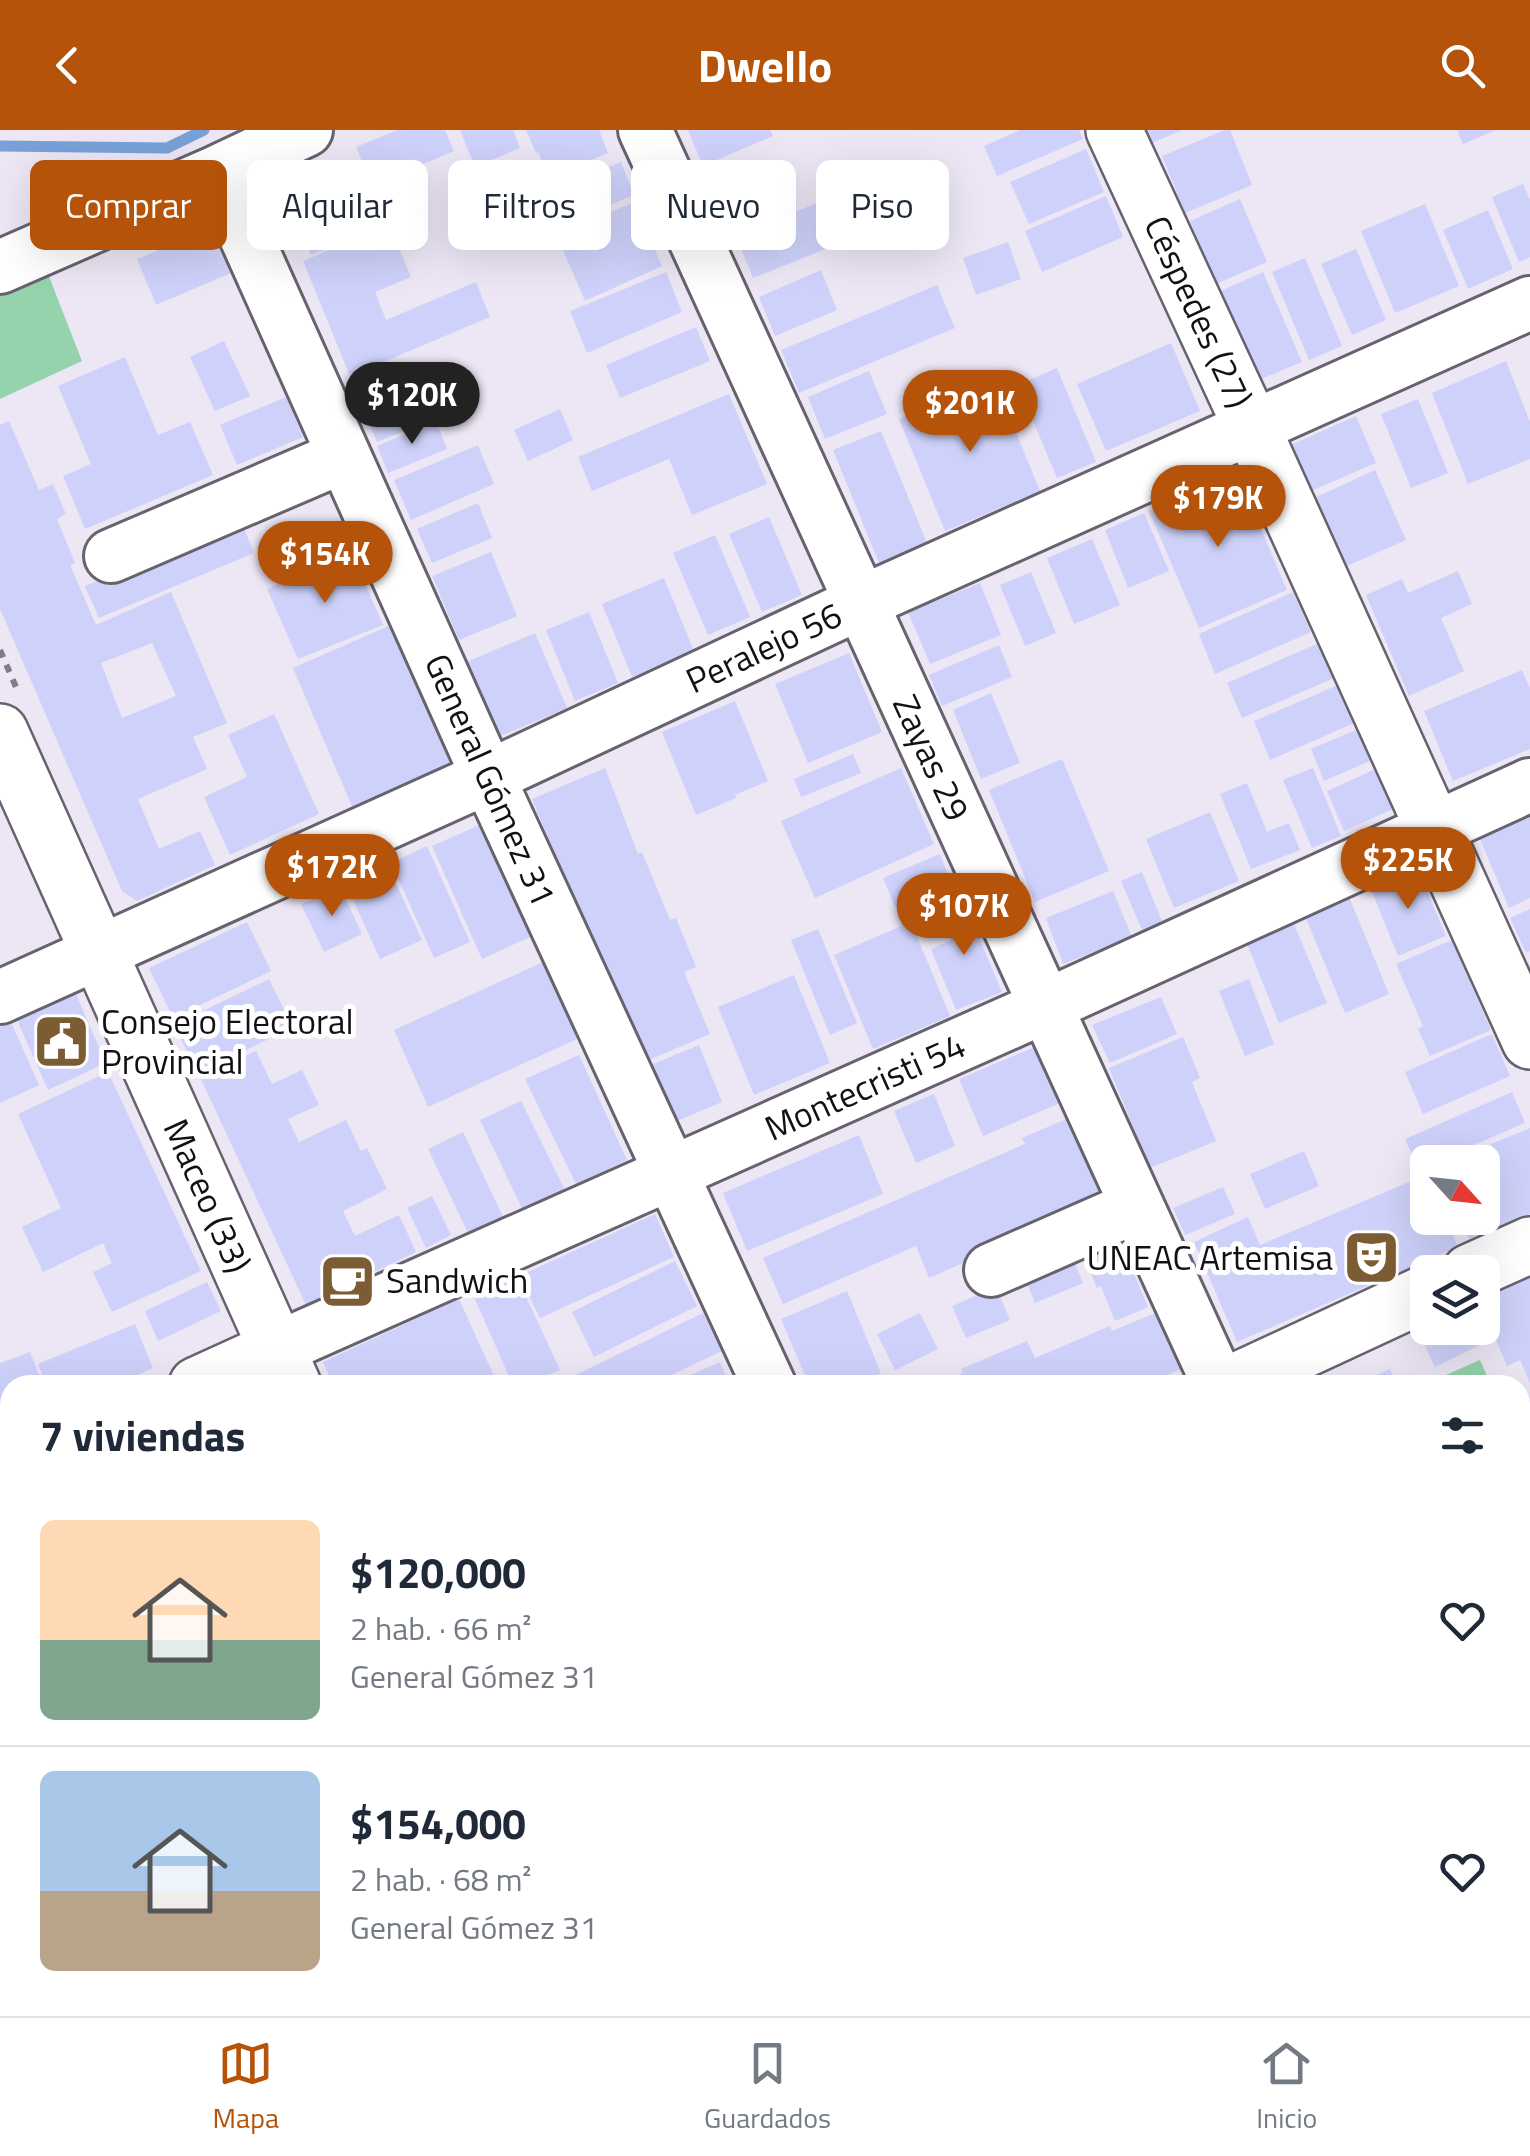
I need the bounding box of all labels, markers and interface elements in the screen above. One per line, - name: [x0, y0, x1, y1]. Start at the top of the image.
- text: Dwello: [698, 31, 832, 99]
- icon: back: [40, 38, 95, 93]
- icon: search: [1435, 38, 1490, 93]
- chip: Comprar: [30, 160, 227, 250]
- chip: Alquilar: [247, 160, 428, 250]
- chip: Filtros: [448, 160, 611, 250]
- chip: Nuevo: [631, 160, 796, 250]
- chip: Piso: [816, 160, 949, 250]
- street label: Céspedes (27): [1131, 207, 1267, 417]
- pin: $120K: [342, 362, 482, 447]
- text: $120K: [367, 370, 457, 418]
- pin: $201K: [900, 370, 1040, 455]
- text: $201K: [925, 378, 1015, 426]
- pin: $179K: [1148, 465, 1288, 550]
- text: $179K: [1173, 473, 1263, 521]
- pin: $154K: [255, 521, 395, 606]
- text: $154K: [280, 529, 370, 577]
- street label: Peralejo 56: [677, 587, 851, 707]
- street label: General Gómez 31: [411, 645, 571, 914]
- street label: Zayas 29: [879, 686, 985, 829]
- pin: $225K: [1338, 827, 1478, 912]
- pin: $172K: [262, 834, 402, 919]
- text: $225K: [1363, 835, 1453, 883]
- text: $172K: [287, 842, 377, 890]
- pin: $107K: [894, 873, 1034, 958]
- text: $107K: [919, 881, 1009, 929]
- place label: Consejo Electoral Provincial: [101, 994, 354, 1088]
- public building icon: Consejo Electoral Provincial: [32, 1012, 92, 1072]
- street label: Montecristi 54: [756, 1018, 974, 1154]
- street label: Maceo (33): [150, 1110, 266, 1281]
- north arrow: [1410, 1145, 1500, 1235]
- map controls: [1410, 1145, 1500, 1345]
- theatre icon: UNEAC Artemisa: [1342, 1228, 1402, 1288]
- place label: UNEAC Artemisa: [1087, 1230, 1333, 1284]
- cafe icon: Sandwich: [317, 1251, 377, 1311]
- place label: Sandwich: [386, 1253, 528, 1307]
- button: layers: [1410, 1255, 1500, 1345]
- text: 7 viviendas: [40, 1403, 245, 1467]
- icon: filters: [1435, 1408, 1490, 1463]
- text: $120,000: [350, 1540, 526, 1604]
- icon: home: [120, 1560, 240, 1680]
- icon: heart: [1435, 1593, 1490, 1648]
- text: 2 hab. · 66 m²: [350, 1604, 532, 1652]
- text: General Gómez 31: [350, 1652, 598, 1700]
- text: $154,000: [350, 1791, 526, 1855]
- icon: home: [120, 1811, 240, 1931]
- icon: heart: [1435, 1844, 1490, 1899]
- text: 2 hab. · 68 m²: [350, 1855, 532, 1903]
- text: General Gómez 31: [350, 1903, 598, 1951]
- tab: Mapa: [213, 2036, 279, 2139]
- tab: Guardados: [704, 2036, 831, 2139]
- tab: Inicio: [1256, 2036, 1317, 2139]

